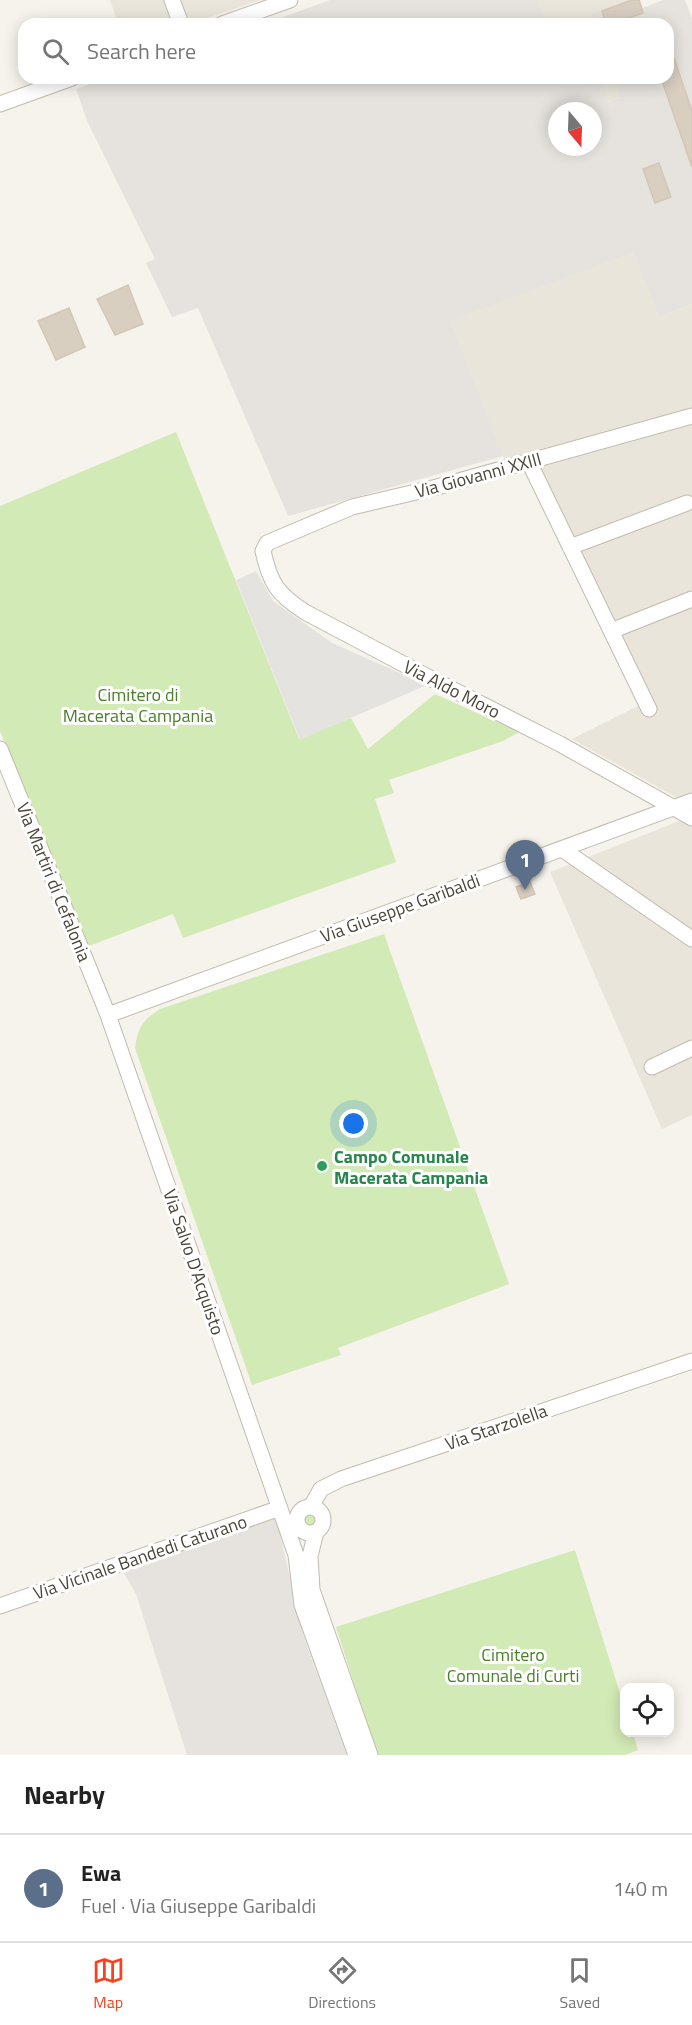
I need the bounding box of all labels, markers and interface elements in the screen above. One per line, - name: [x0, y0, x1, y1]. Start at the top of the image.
- search box: [18, 18, 674, 84]
- text: Search here: [87, 34, 196, 68]
- icon: search: [39, 35, 72, 68]
- north arrow: [548, 102, 602, 156]
- street label: Via Giovanni XXIII: [412, 445, 544, 505]
- street label: Via Aldo Moro: [399, 653, 505, 725]
- park label: Cimitero di Macerata Campania: [63, 681, 213, 729]
- street label: Via Martiri di Cefalonia: [10, 798, 98, 966]
- pin: 1: [506, 840, 544, 890]
- street label: Via Giuseppe Garibaldi: [317, 867, 483, 949]
- your location: [339, 1109, 368, 1138]
- place label: Campo Comunale Macerata Campania: [334, 1143, 488, 1191]
- marker: Campo Comunale Macerata Campania: [315, 1159, 329, 1173]
- street label: Via Salvo D'Acquisto: [156, 1186, 232, 1338]
- street label: Via Starzolella: [441, 1397, 551, 1457]
- street label: Via Vicinale Bandedi Caturano: [30, 1508, 250, 1606]
- park label: Cimitero Comunale di Curti: [447, 1641, 579, 1689]
- map controls: [620, 1683, 674, 1737]
- button: locate: [620, 1683, 674, 1737]
- text: Nearby: [24, 1775, 105, 1814]
- text: Ewa: [81, 1856, 121, 1890]
- text: 1: [38, 1873, 49, 1904]
- text: 140 m: [613, 1873, 668, 1904]
- text: Fuel · Via Giuseppe Garibaldi: [81, 1890, 316, 1921]
- tab: Map: [92, 1954, 125, 2014]
- tab: Directions: [308, 1954, 376, 2014]
- tab: Saved: [560, 1954, 600, 2014]

